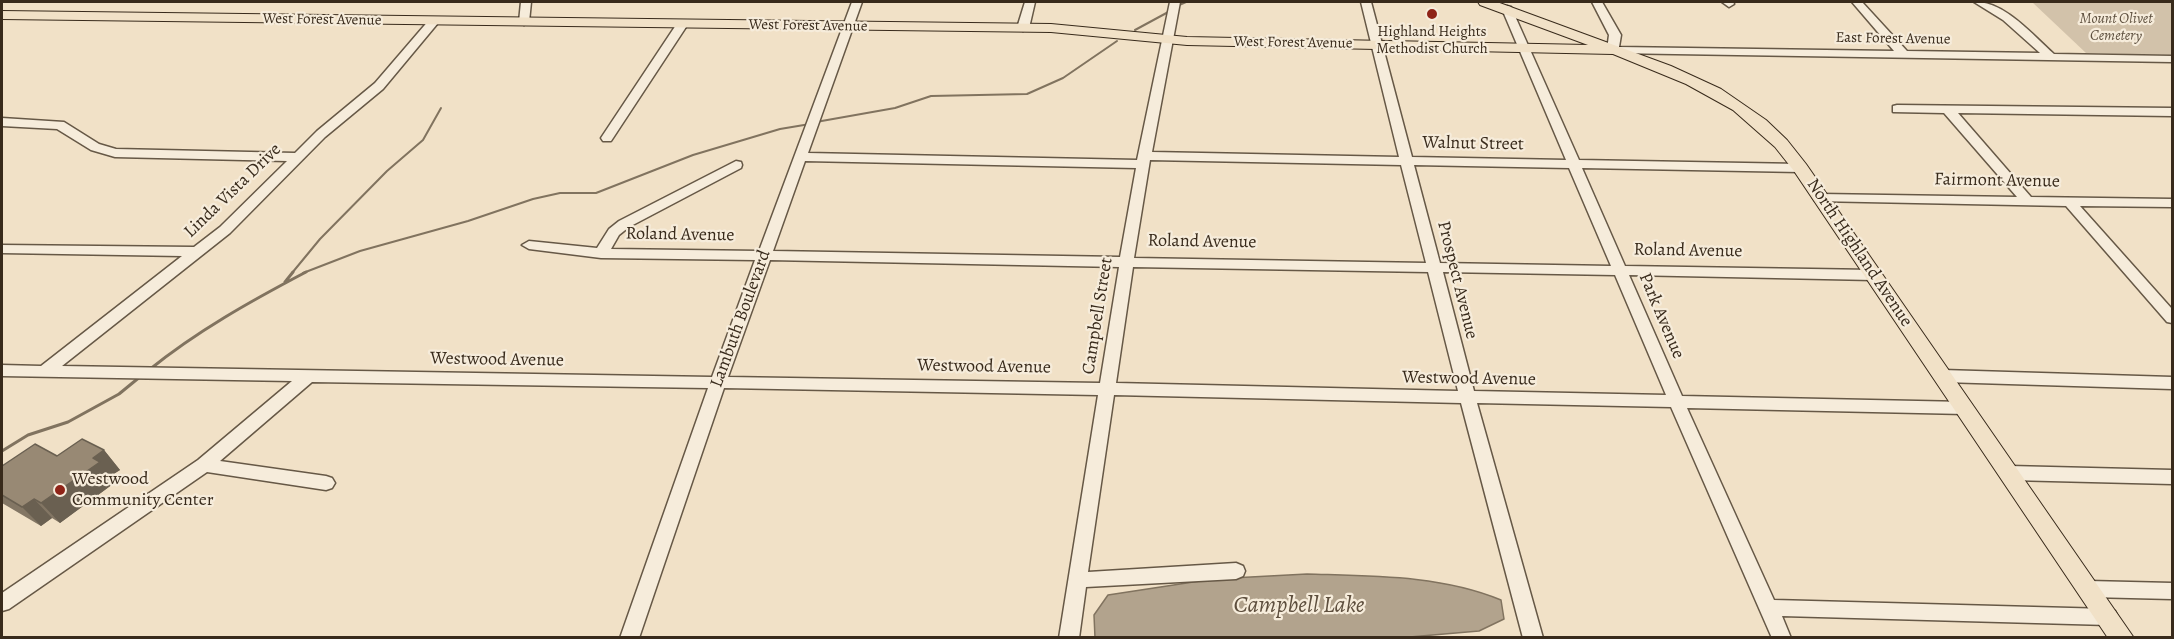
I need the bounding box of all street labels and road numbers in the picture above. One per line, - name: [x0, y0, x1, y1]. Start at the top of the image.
- street label: West Forest Avenue: [262, 10, 382, 30]
- street label: West Forest Avenue: [748, 16, 868, 36]
- street label: East Forest Avenue: [1835, 29, 1951, 49]
- street label: West Forest Avenue: [1233, 33, 1353, 53]
- street label: Walnut Street: [1422, 132, 1524, 156]
- street label: Linda Vista Drive: [180, 139, 286, 243]
- street label: Fairmont Avenue: [1934, 169, 2060, 193]
- street label: North Highland Avenue: [1801, 175, 1917, 331]
- street label: Prospect Avenue: [1432, 219, 1482, 341]
- street label: Roland Avenue: [625, 223, 735, 247]
- street label: Roland Avenue: [1147, 230, 1257, 254]
- street label: Roland Avenue: [1633, 239, 1743, 263]
- street label: Lambuth Boulevard: [706, 247, 776, 391]
- street label: Campbell Street: [1078, 256, 1118, 376]
- street label: Park Avenue: [1633, 270, 1689, 362]
- street label: Westwood Avenue: [430, 348, 564, 372]
- street label: Westwood Avenue: [917, 355, 1051, 379]
- street label: Westwood Avenue: [1402, 367, 1536, 391]

